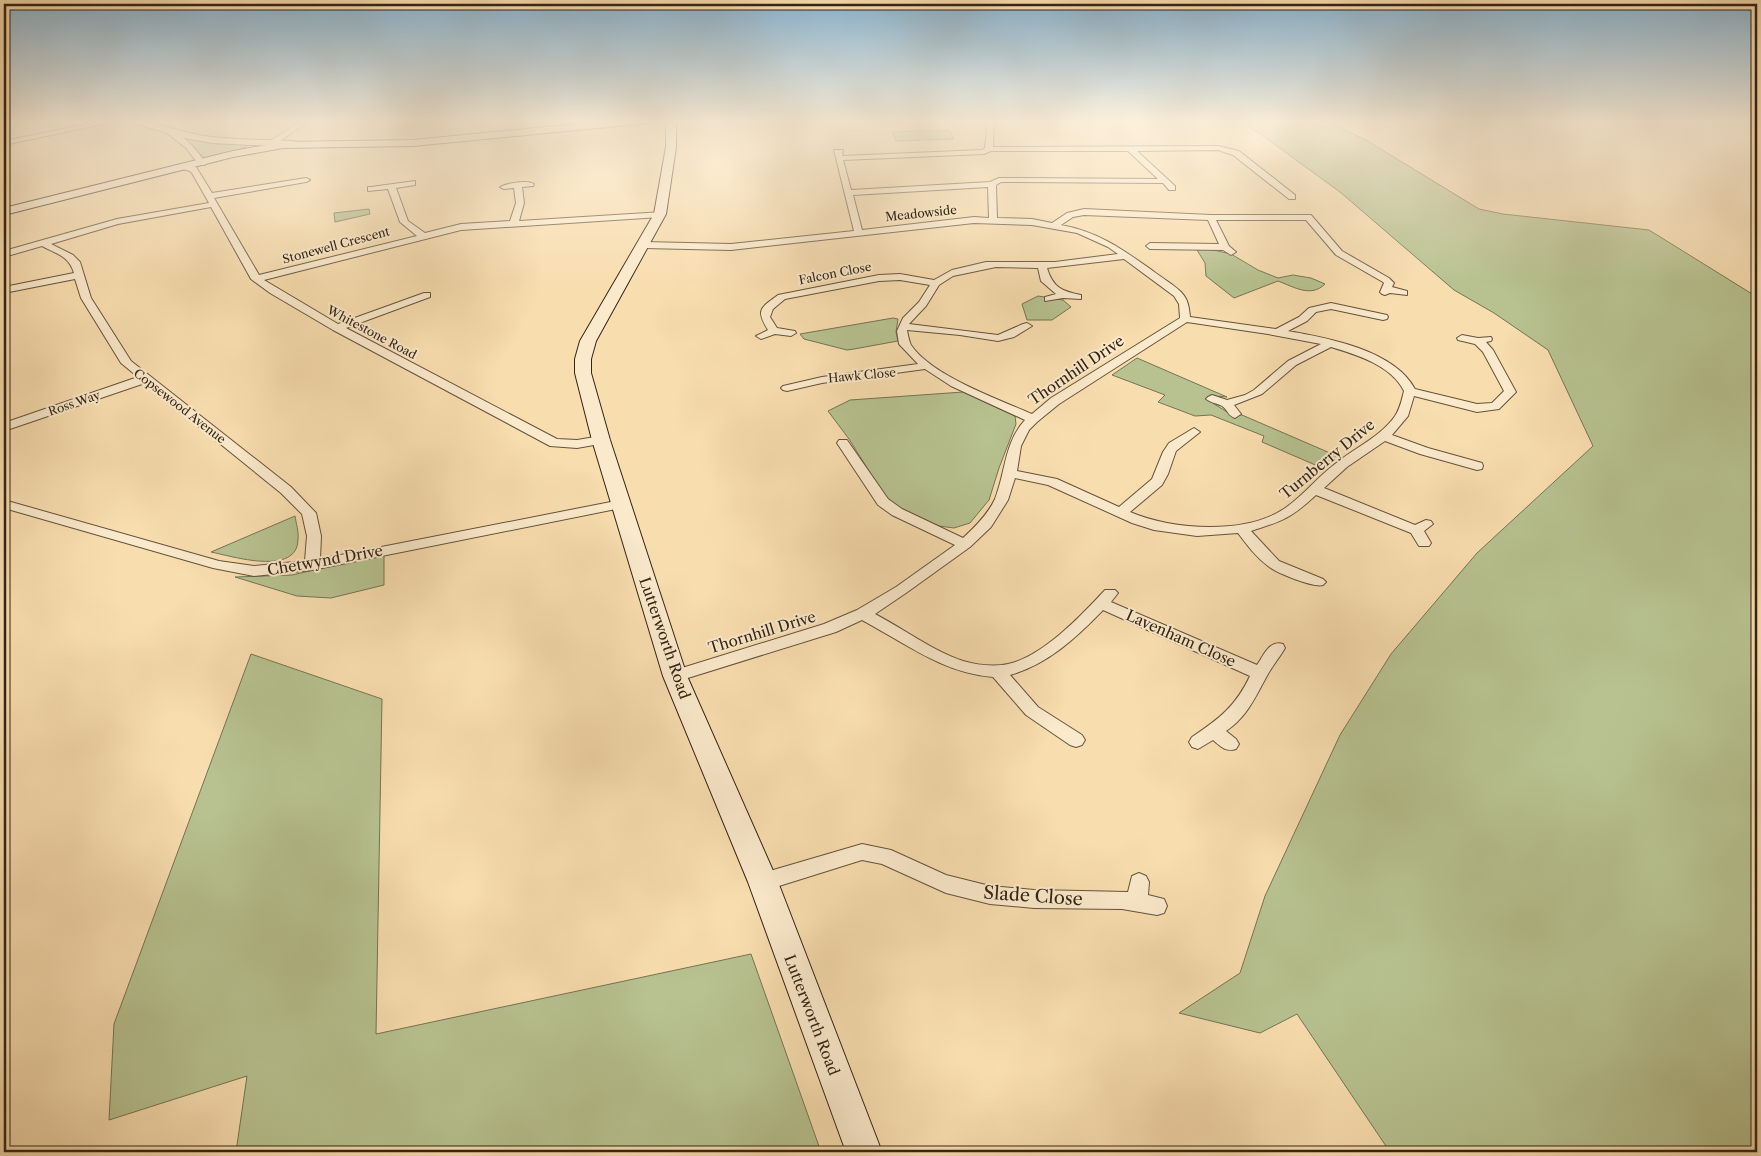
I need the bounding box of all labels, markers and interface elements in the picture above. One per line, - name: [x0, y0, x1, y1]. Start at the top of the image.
- street label: Meadowside: [884, 202, 958, 224]
- street label: Stonewell Crescent: [281, 223, 392, 267]
- street label: Falcon Close: [797, 259, 873, 287]
- street label: Whitestone Road: [324, 302, 420, 362]
- street label: Thornhill Drive: [1025, 331, 1127, 409]
- street label: Copsewood Avenue: [131, 365, 229, 447]
- street label: Hawk Close: [827, 365, 897, 385]
- street label: Ross Way: [46, 387, 102, 419]
- street label: Turnberry Drive: [1276, 415, 1378, 503]
- street label: Chetwynd Drive: [266, 540, 384, 580]
- street label: Lutterworth Road: [635, 575, 695, 701]
- street label: Lavenham Close: [1123, 605, 1239, 671]
- street label: Thornhill Drive: [706, 607, 818, 657]
- street label: Slade Close: [983, 882, 1083, 910]
- street label: Lutterworth Road: [780, 952, 844, 1078]

